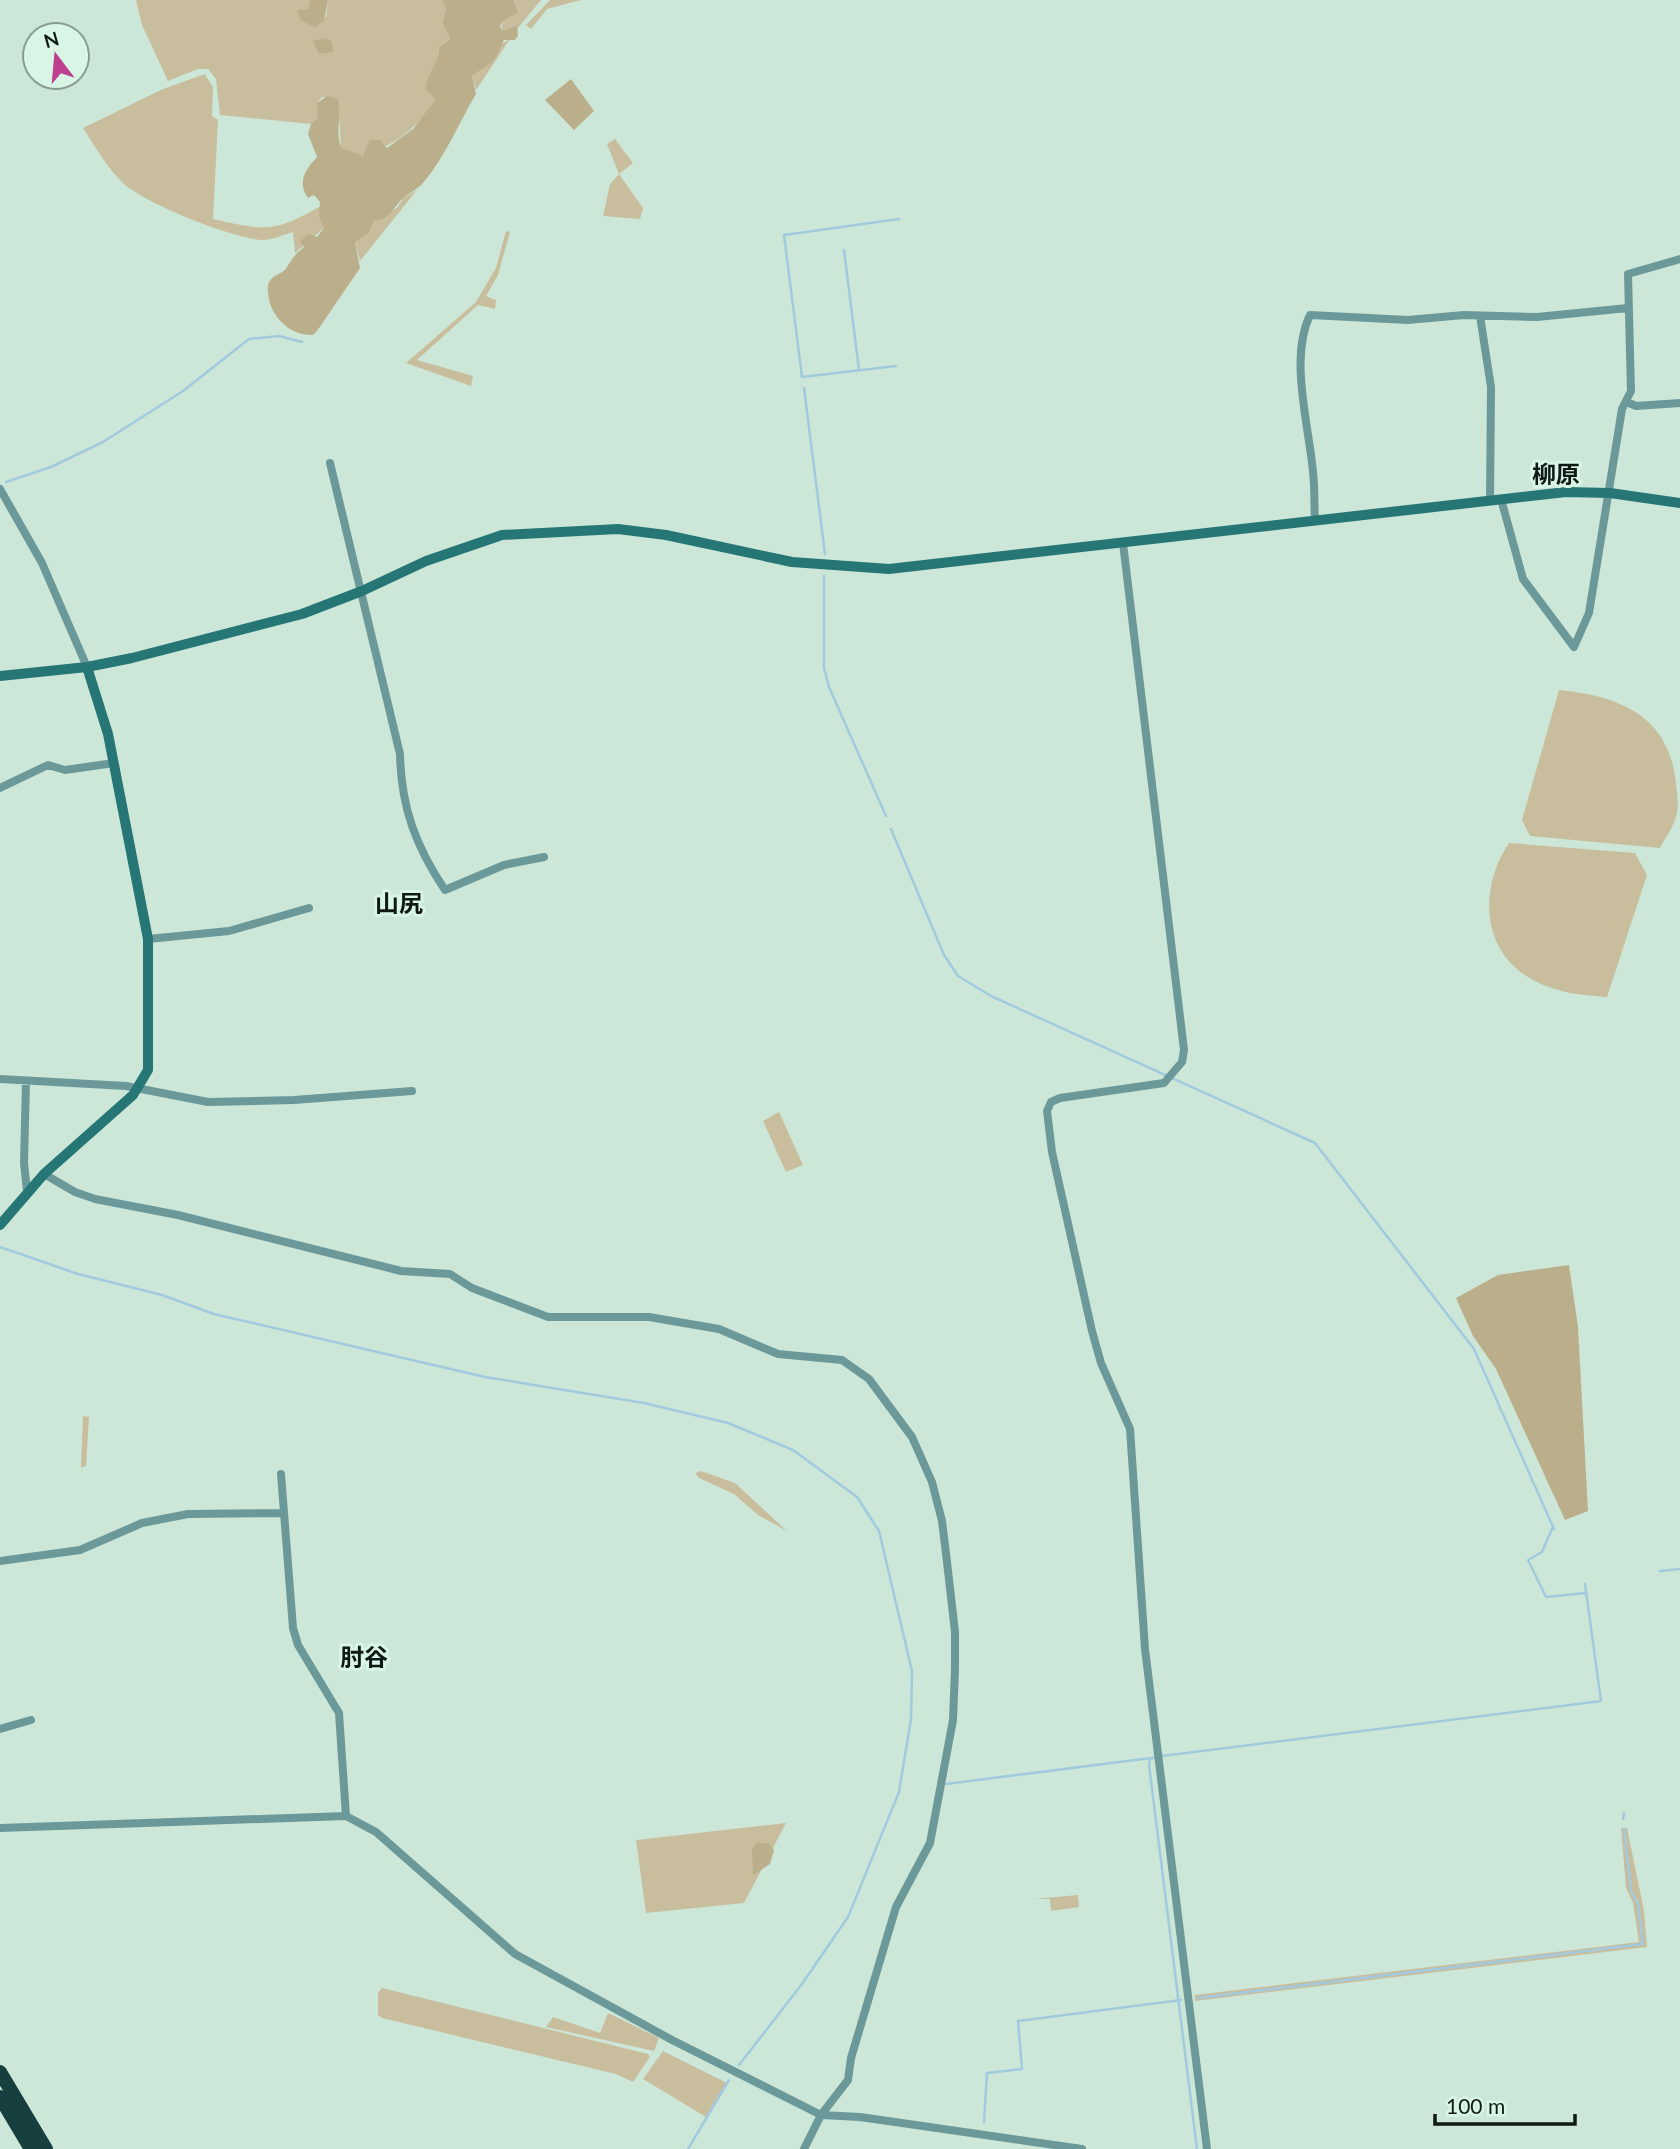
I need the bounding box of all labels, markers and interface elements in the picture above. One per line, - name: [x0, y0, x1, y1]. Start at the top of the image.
- north arrow: [21, 21, 91, 91]
- text: N: [41, 26, 61, 52]
- district label: 柳原: [1532, 459, 1580, 488]
- district label: 山尻: [375, 888, 423, 917]
- district label: 肘谷: [340, 1642, 388, 1671]
- scale bar: [1435, 2082, 1575, 2126]
- text: 100 m: [1446, 2093, 1505, 2118]

